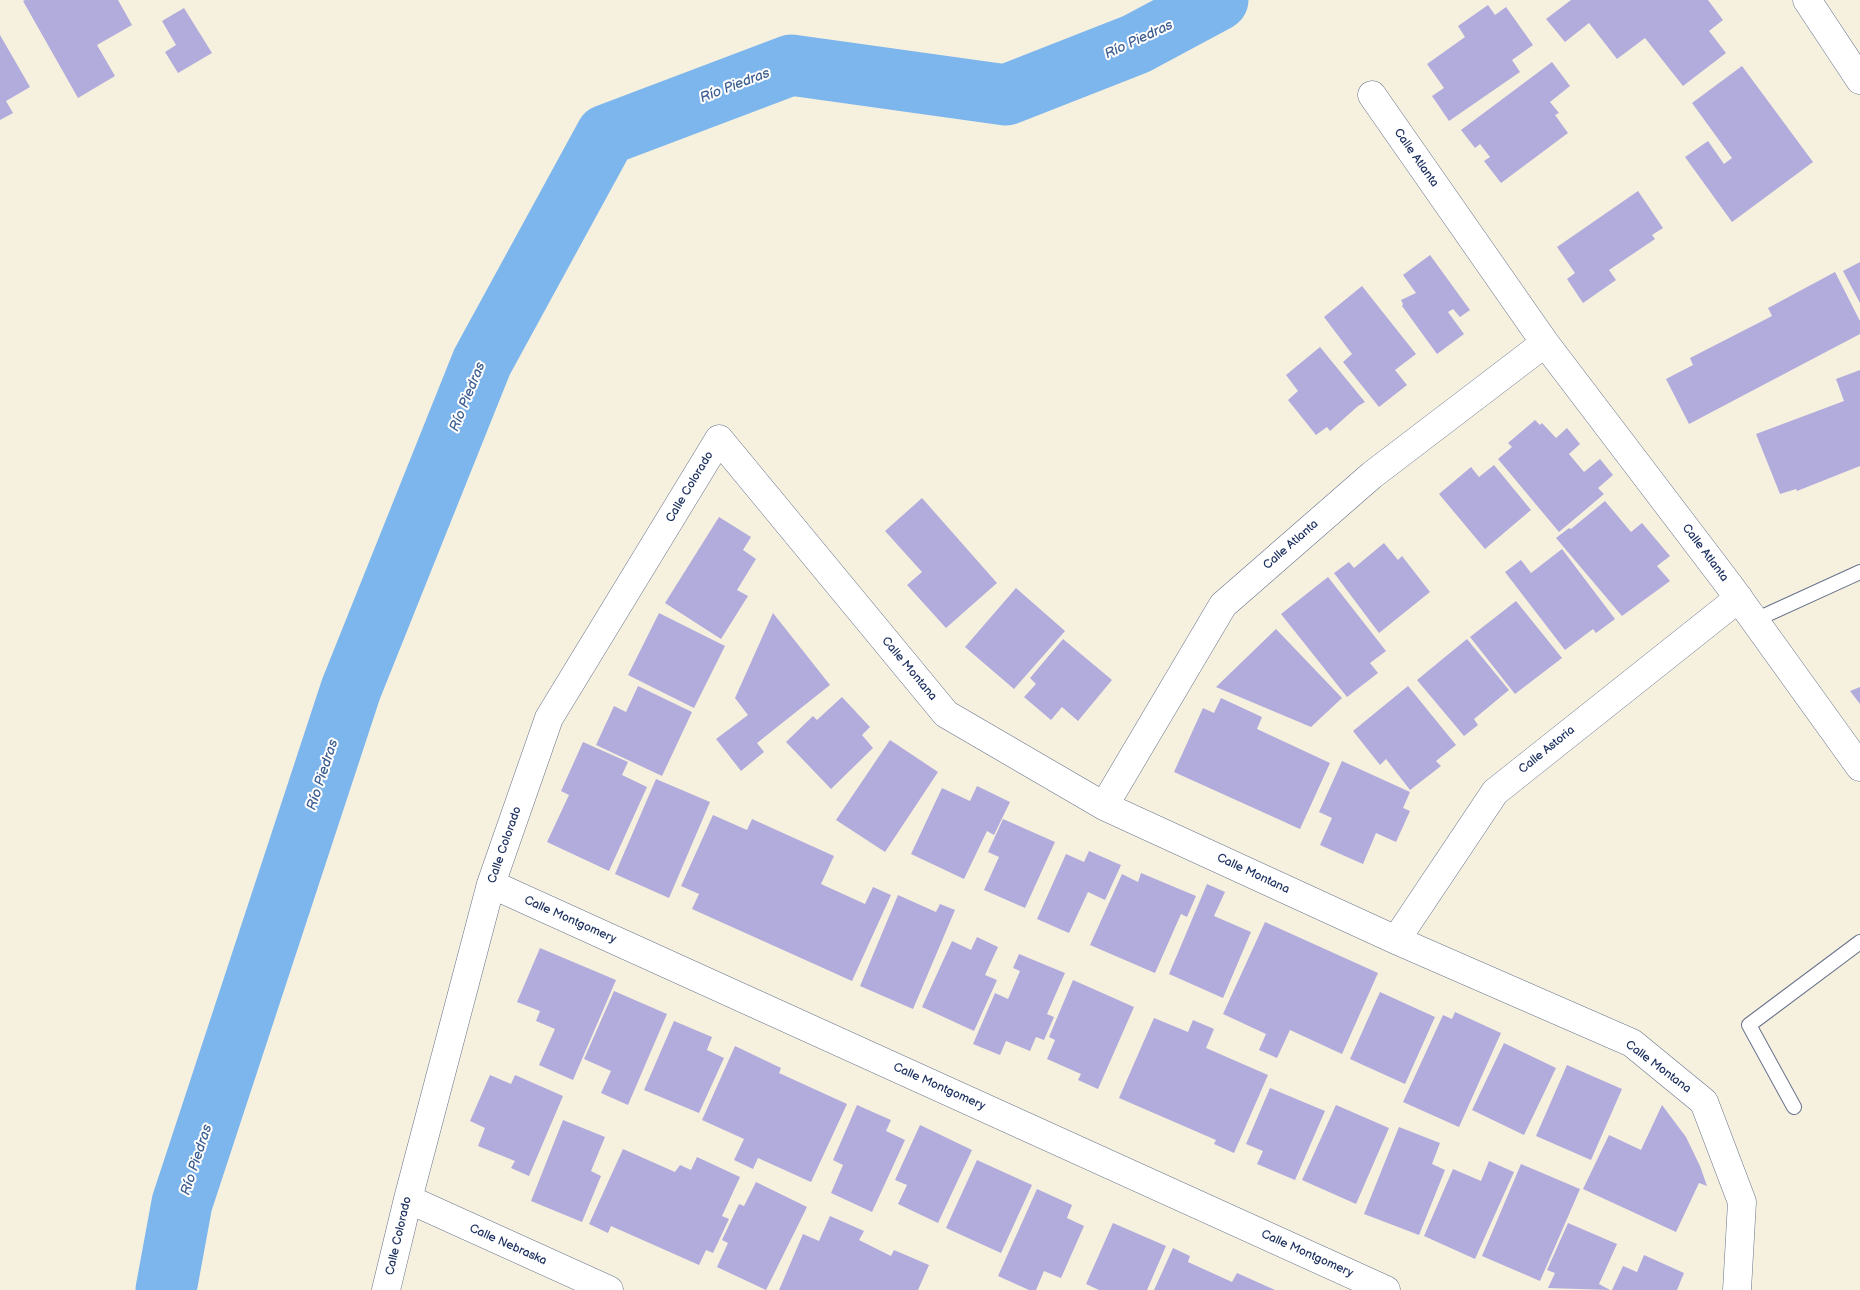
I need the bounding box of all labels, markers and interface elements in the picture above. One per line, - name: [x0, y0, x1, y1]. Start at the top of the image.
- water label: Río Piedras: [1102, 17, 1176, 63]
- water label: Río Piedras: [698, 65, 772, 107]
- street label: Calle Atlanta: [1391, 126, 1441, 190]
- water label: Río Piedras: [446, 360, 490, 434]
- street label: Calle Colorado: [663, 449, 717, 525]
- street label: Calle Atlanta: [1261, 517, 1321, 573]
- street label: Calle Atlanta: [1679, 521, 1731, 585]
- street label: Calle Montana: [878, 634, 940, 704]
- street label: Calle Astoria: [1516, 723, 1578, 777]
- water label: Río Piedras: [304, 738, 342, 812]
- street label: Calle Colorado: [485, 805, 525, 885]
- street label: Calle Montana: [1214, 851, 1292, 897]
- street label: Calle Montgomery: [522, 893, 618, 947]
- street label: Calle Montana: [1622, 1038, 1694, 1096]
- street label: Calle Montgomery: [891, 1060, 987, 1114]
- water label: Río Piedras: [178, 1123, 216, 1197]
- street label: Calle Colorado: [383, 1195, 415, 1277]
- street label: Calle Nebraska: [467, 1222, 549, 1268]
- street label: Calle Montgomery: [1259, 1227, 1355, 1281]

